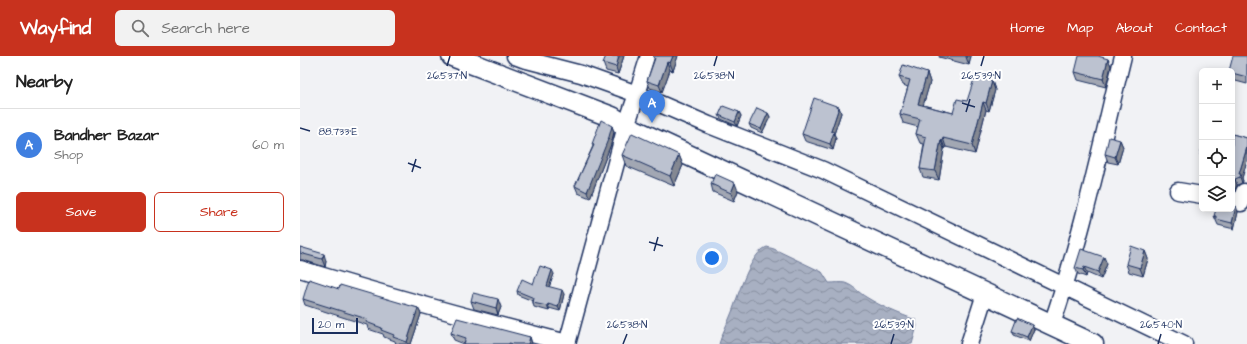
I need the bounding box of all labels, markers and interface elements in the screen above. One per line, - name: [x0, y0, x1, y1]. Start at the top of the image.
- search box: [115, 10, 395, 46]
- text: Wayfind: [20, 15, 91, 42]
- icon: search: [129, 17, 151, 39]
- text: Search here: [161, 18, 250, 39]
- text: Home: [1010, 18, 1045, 38]
- text: Map: [1067, 18, 1093, 38]
- text: About: [1115, 18, 1153, 38]
- text: Contact: [1175, 18, 1227, 38]
- map controls: [1199, 68, 1235, 212]
- button: +: [1199, 68, 1235, 104]
- text: 26.537°N: [427, 69, 467, 83]
- text: 26.538°N: [694, 69, 734, 83]
- text: 26.539°N: [961, 69, 1001, 83]
- text: Nearby: [16, 70, 73, 94]
- pin: A: [639, 90, 665, 123]
- button: −: [1199, 104, 1235, 140]
- text: Bandher Bazar: [54, 125, 159, 146]
- text: 88.733°E: [319, 125, 357, 139]
- text: A: [25, 136, 33, 154]
- text: 60 m: [252, 136, 284, 154]
- button: locate: [1199, 140, 1235, 176]
- text: Shop: [54, 146, 83, 164]
- button: layers: [1199, 176, 1235, 212]
- button: Save: [16, 192, 146, 232]
- button: Share: [154, 192, 284, 232]
- your location: [702, 248, 722, 268]
- scale bar: [312, 316, 358, 335]
- text: 20 m: [318, 317, 344, 332]
- text: 26.538°N: [607, 318, 647, 332]
- text: 26.539°N: [874, 318, 914, 332]
- text: 26.540°N: [1140, 318, 1182, 332]

